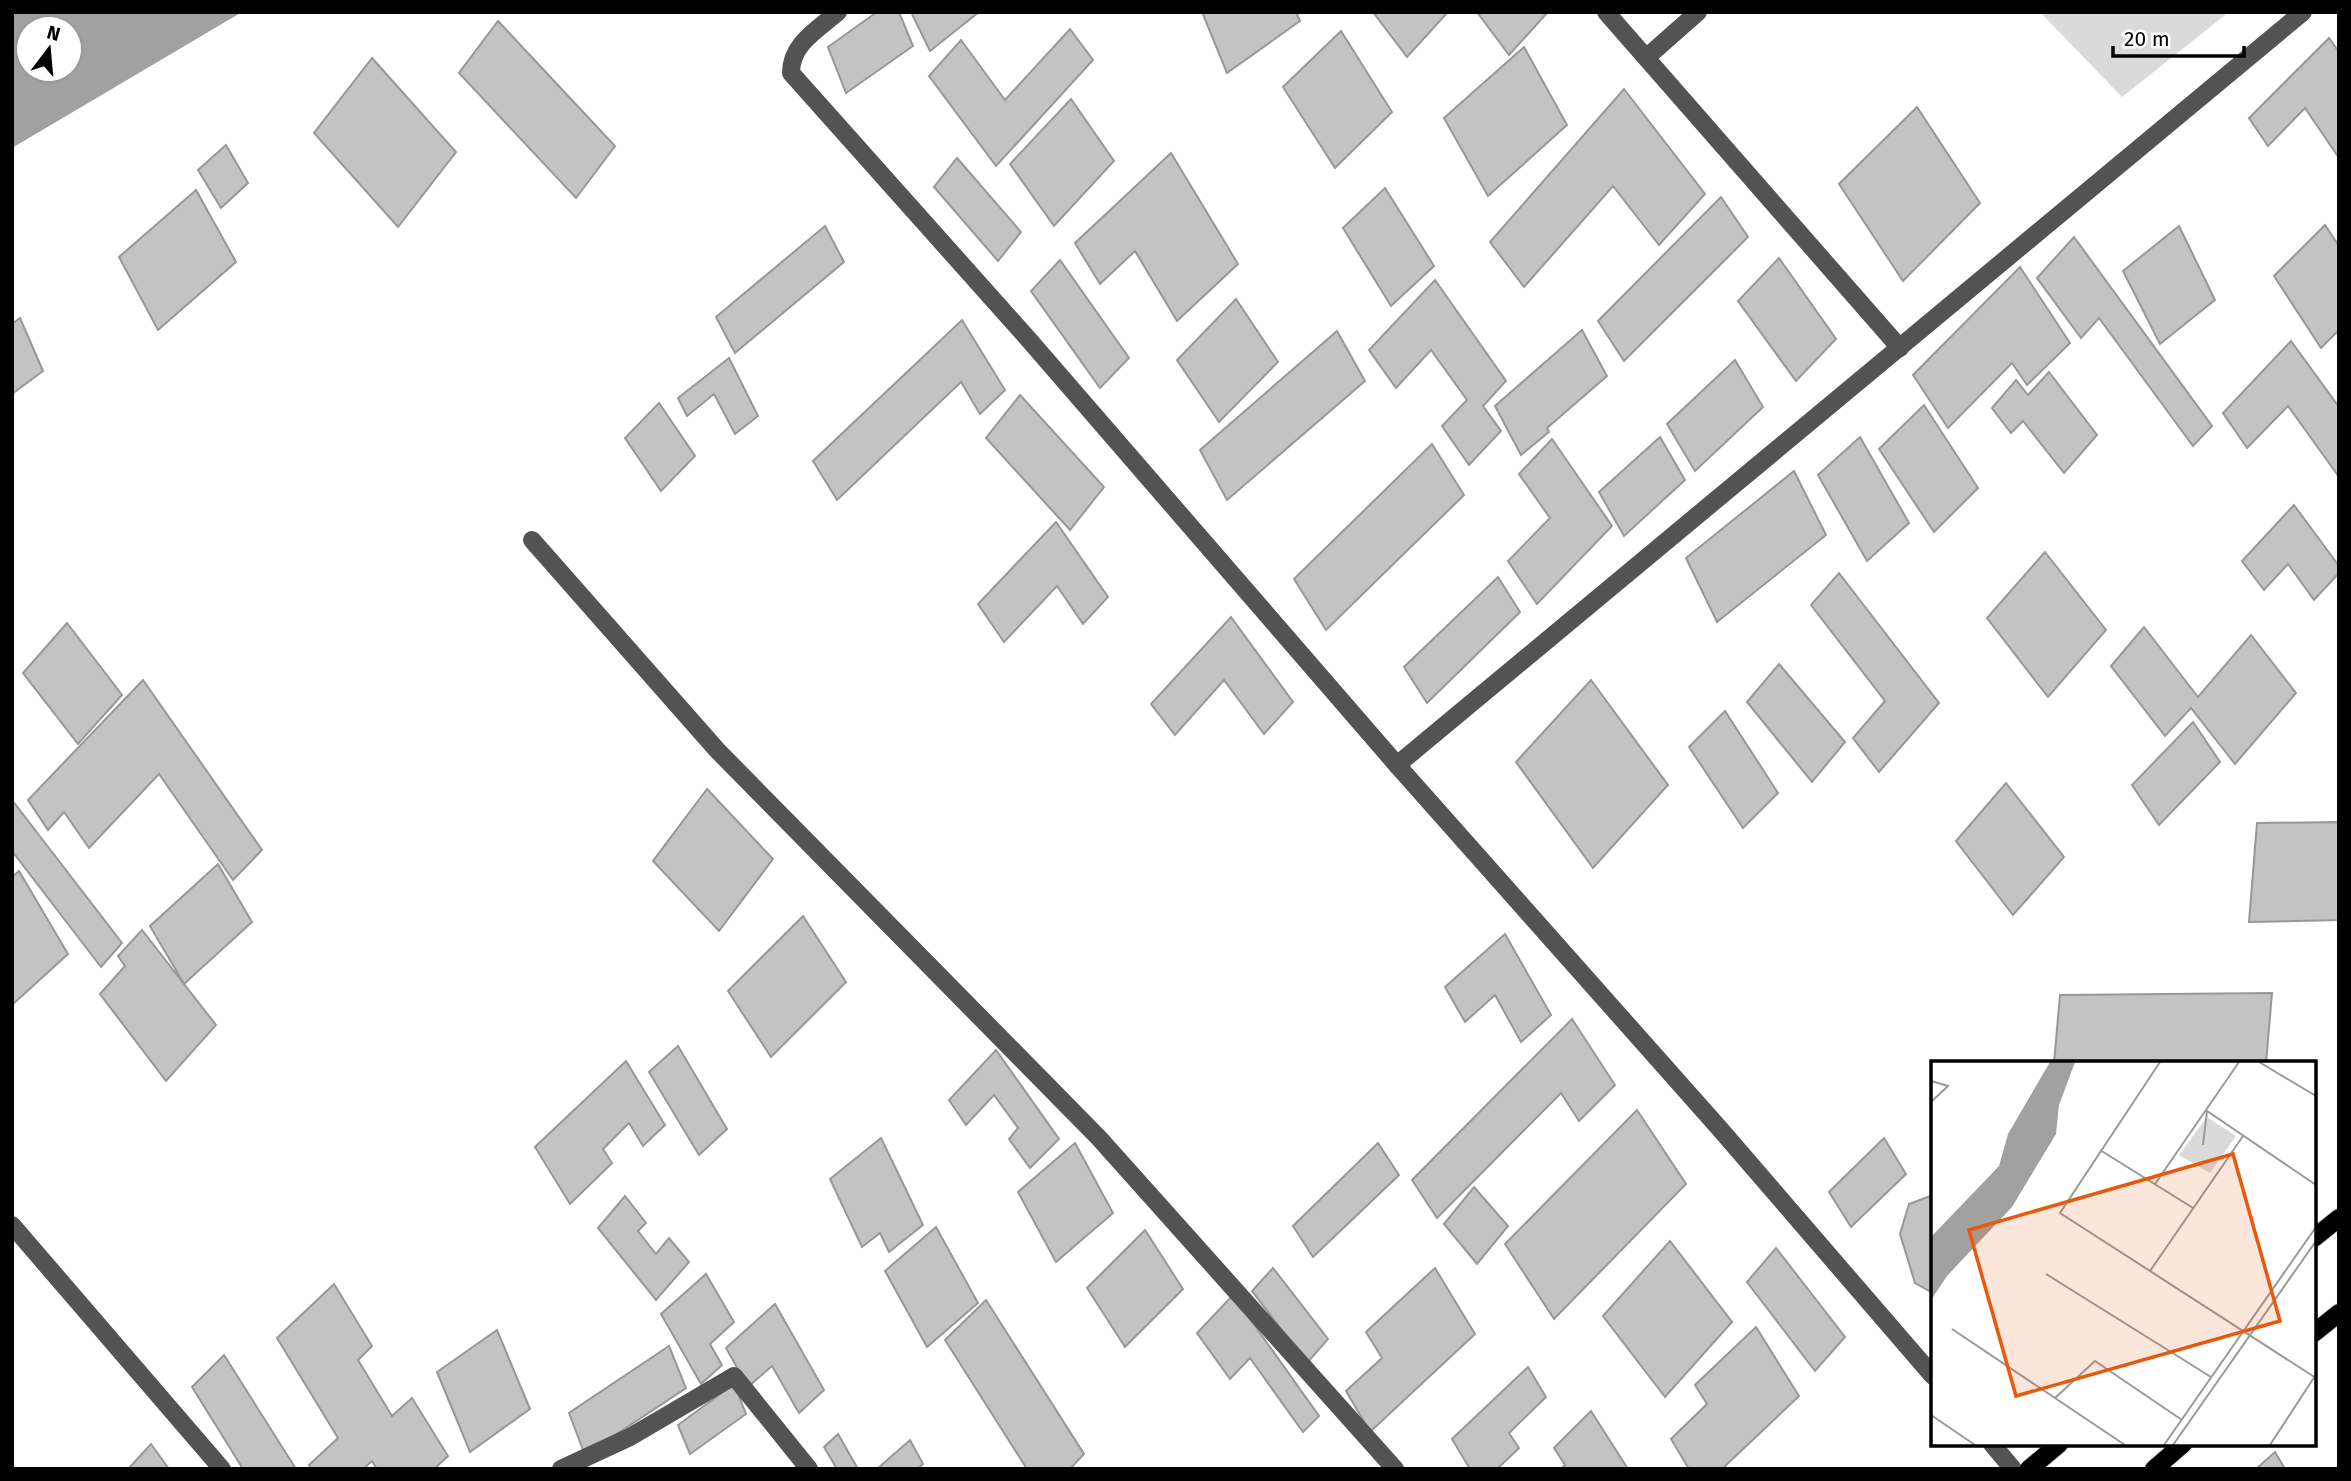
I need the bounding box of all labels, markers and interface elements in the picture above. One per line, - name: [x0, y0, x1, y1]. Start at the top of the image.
- north arrow: [14, 14, 84, 84]
- scale bar: [2113, 14, 2244, 58]
- text: N: [44, 20, 63, 46]
- text: 20 m: [2124, 26, 2170, 52]
- inset map: [1931, 1061, 2316, 1446]

